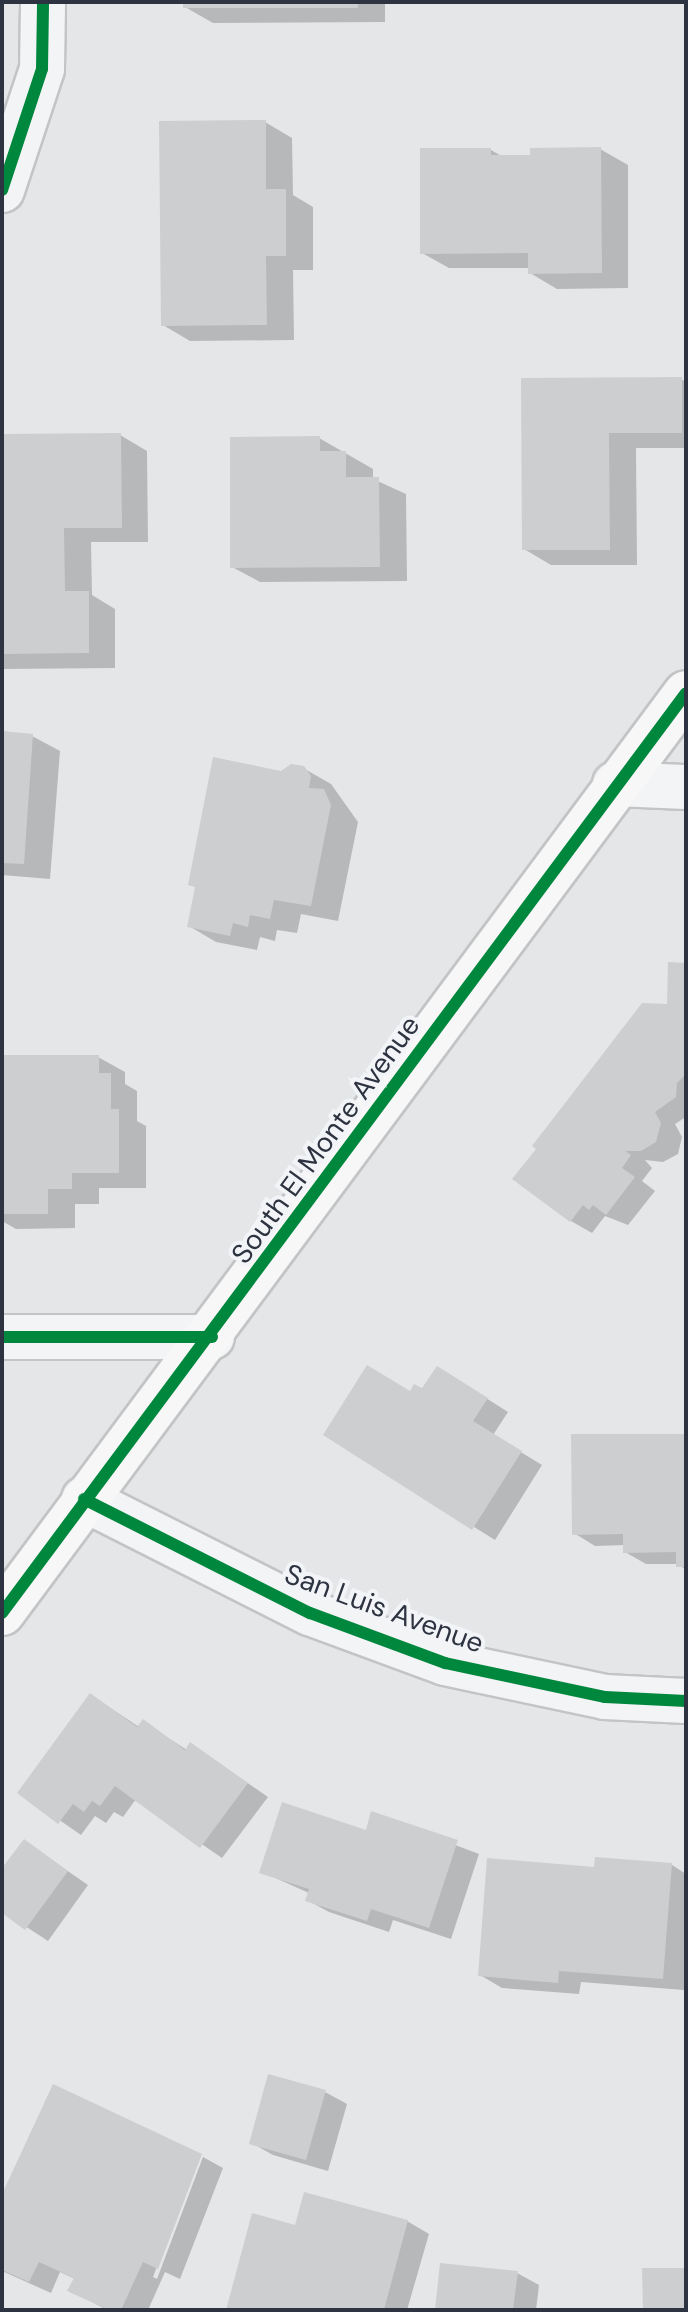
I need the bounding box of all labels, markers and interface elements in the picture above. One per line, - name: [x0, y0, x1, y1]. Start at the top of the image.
- street label: South El Monte Avenue: [225, 1009, 427, 1271]
- street label: San Luis Avenue: [280, 1557, 488, 1661]

